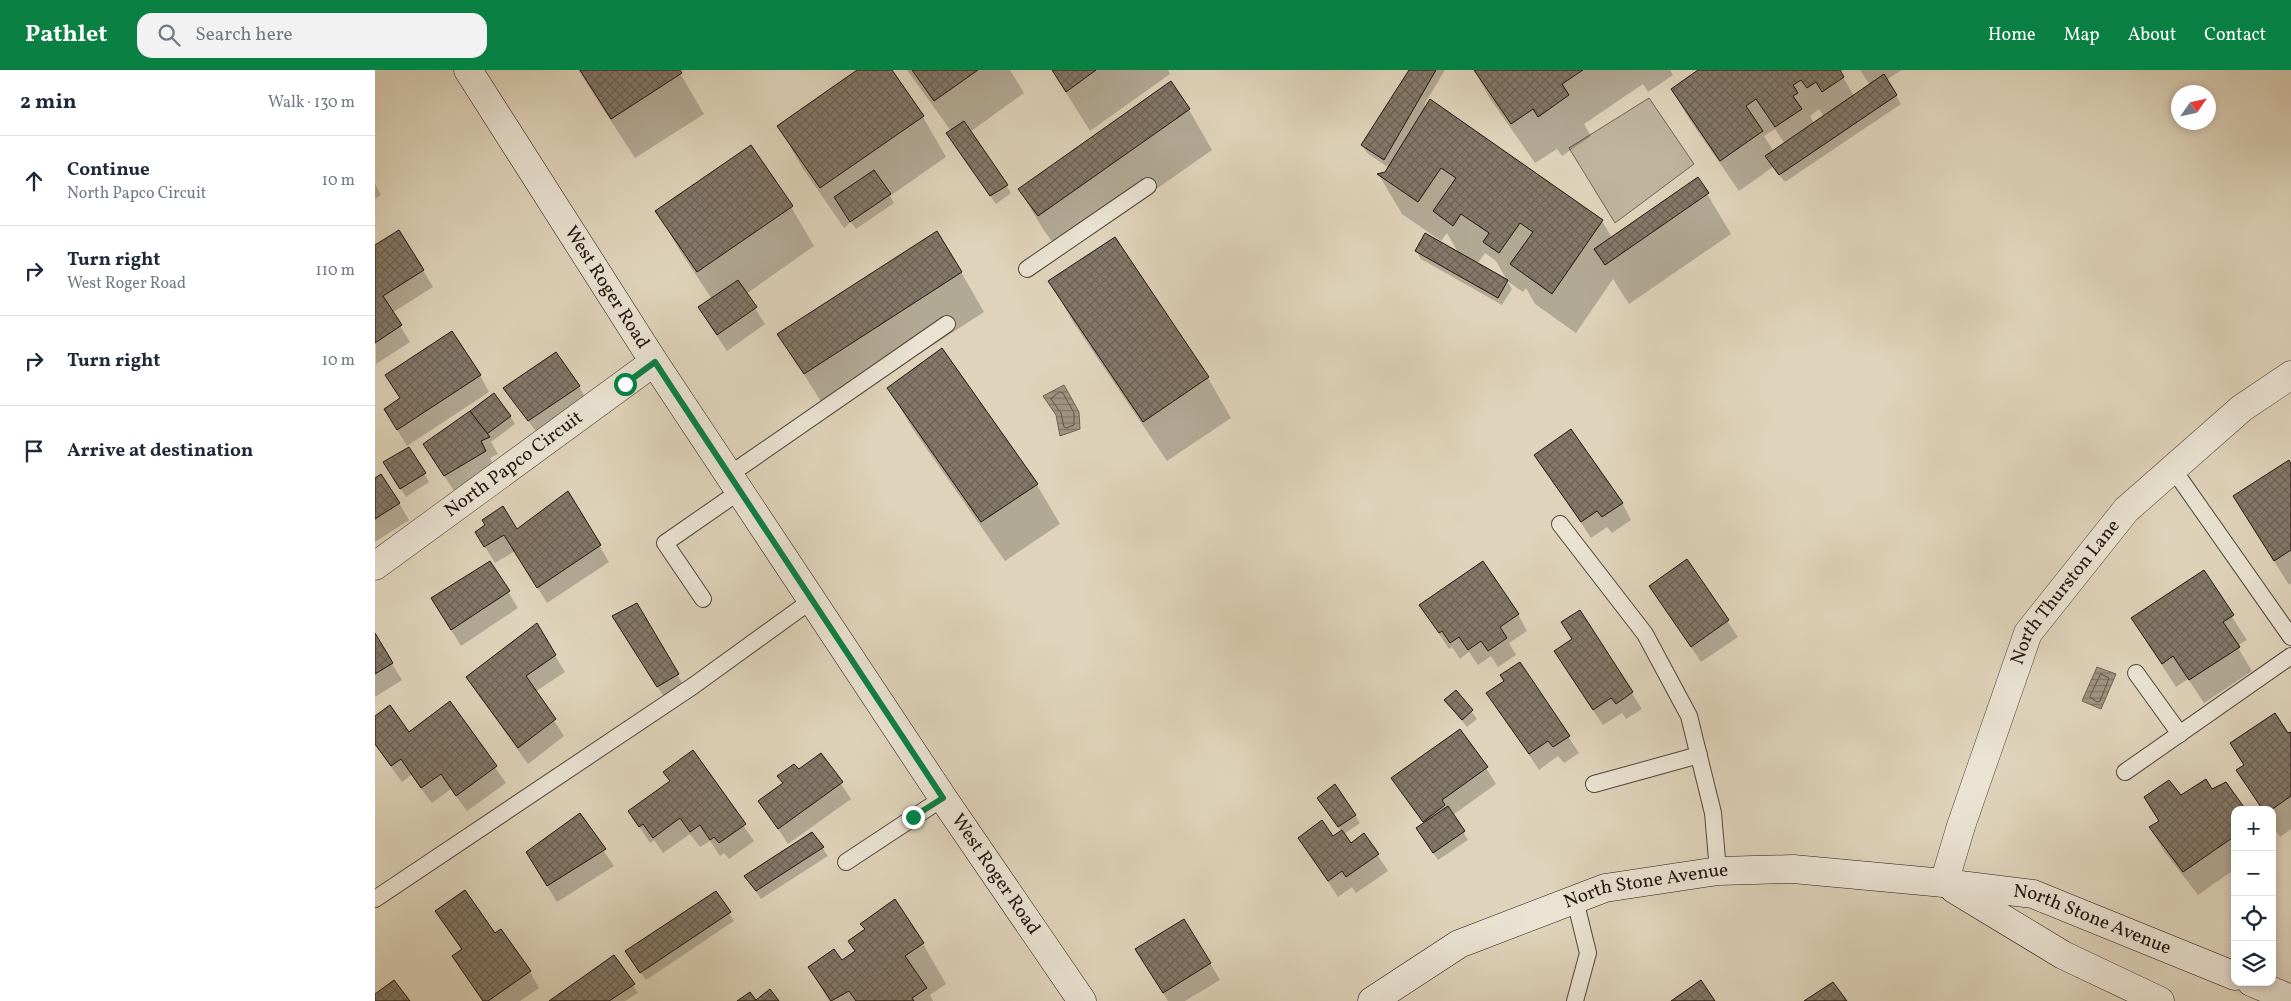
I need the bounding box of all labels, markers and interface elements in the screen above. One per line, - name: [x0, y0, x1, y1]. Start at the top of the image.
- search box: [137, 13, 487, 58]
- text: Pathlet: [25, 18, 107, 52]
- icon: search: [155, 21, 183, 49]
- text: Search here: [195, 22, 293, 48]
- text: Home: [1988, 23, 2036, 48]
- text: Map: [2064, 23, 2100, 48]
- text: About: [2128, 23, 2176, 48]
- text: Contact: [2204, 23, 2266, 48]
- north arrow: [2171, 85, 2216, 130]
- text: 2 min: [20, 88, 77, 117]
- text: Walk · 130 m: [268, 92, 355, 114]
- text: Continue: [67, 157, 150, 183]
- icon: ahead: [20, 167, 48, 195]
- text: 10 m: [322, 170, 355, 192]
- text: North Papco Circuit: [67, 183, 206, 205]
- street label: West Roger Road: [558, 221, 656, 354]
- text: Turn right: [67, 247, 160, 273]
- icon: right: [20, 257, 48, 285]
- text: 110 m: [316, 260, 355, 282]
- text: West Roger Road: [67, 273, 186, 295]
- icon: right: [20, 347, 48, 375]
- text: Turn right: [67, 348, 160, 374]
- text: 10 m: [322, 350, 355, 372]
- route start: [614, 373, 637, 396]
- street label: North Papco Circuit: [439, 405, 589, 524]
- icon: arrive: [20, 437, 48, 465]
- text: Arrive at destination: [67, 438, 253, 464]
- street label: North Thurston Lane: [2005, 514, 2126, 668]
- route end: [902, 806, 925, 829]
- map controls: [2231, 806, 2276, 986]
- button: +: [2231, 806, 2276, 851]
- street label: West Roger Road: [945, 809, 1046, 940]
- button: −: [2231, 851, 2276, 896]
- street label: North Stone Avenue: [1560, 858, 1728, 916]
- street label: North Stone Avenue: [2012, 879, 2175, 962]
- button: locate: [2231, 896, 2276, 941]
- button: layers: [2231, 941, 2276, 986]

